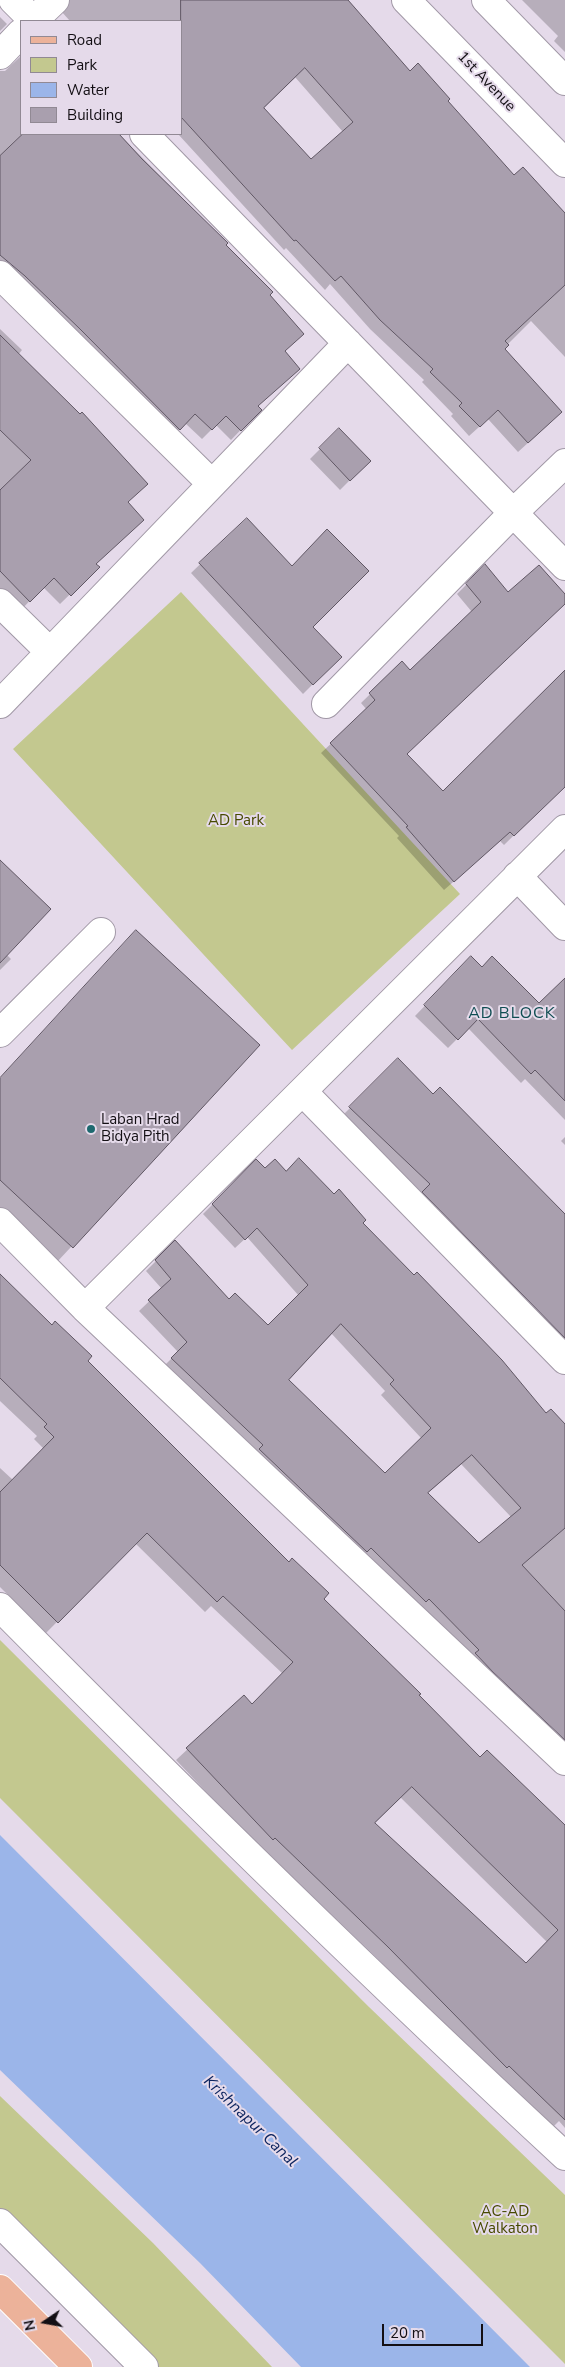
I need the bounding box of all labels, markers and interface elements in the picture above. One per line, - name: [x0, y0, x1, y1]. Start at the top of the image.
- legend: [20, 20, 182, 135]
- text: Road: [67, 30, 102, 50]
- street label: 1st Avenue: [453, 48, 519, 116]
- text: Park: [67, 55, 97, 75]
- text: Water: [67, 80, 109, 100]
- text: Building: [67, 105, 123, 125]
- park label: AD Park: [208, 812, 264, 830]
- district label: AD BLOCK: [467, 1004, 557, 1024]
- place label: Laban Hrad Bidya Pith: [101, 1111, 180, 1146]
- marker: Laban Hrad Bidya Pith: [85, 1123, 97, 1135]
- water label: Krishnapur Canal: [199, 2072, 301, 2172]
- park label: AC-AD Walkaton: [472, 2203, 538, 2238]
- north arrow: [20, 2297, 70, 2347]
- scale bar: [385, 2314, 486, 2346]
- text: N: [19, 2318, 40, 2332]
- text: 20 m: [390, 2323, 425, 2343]

